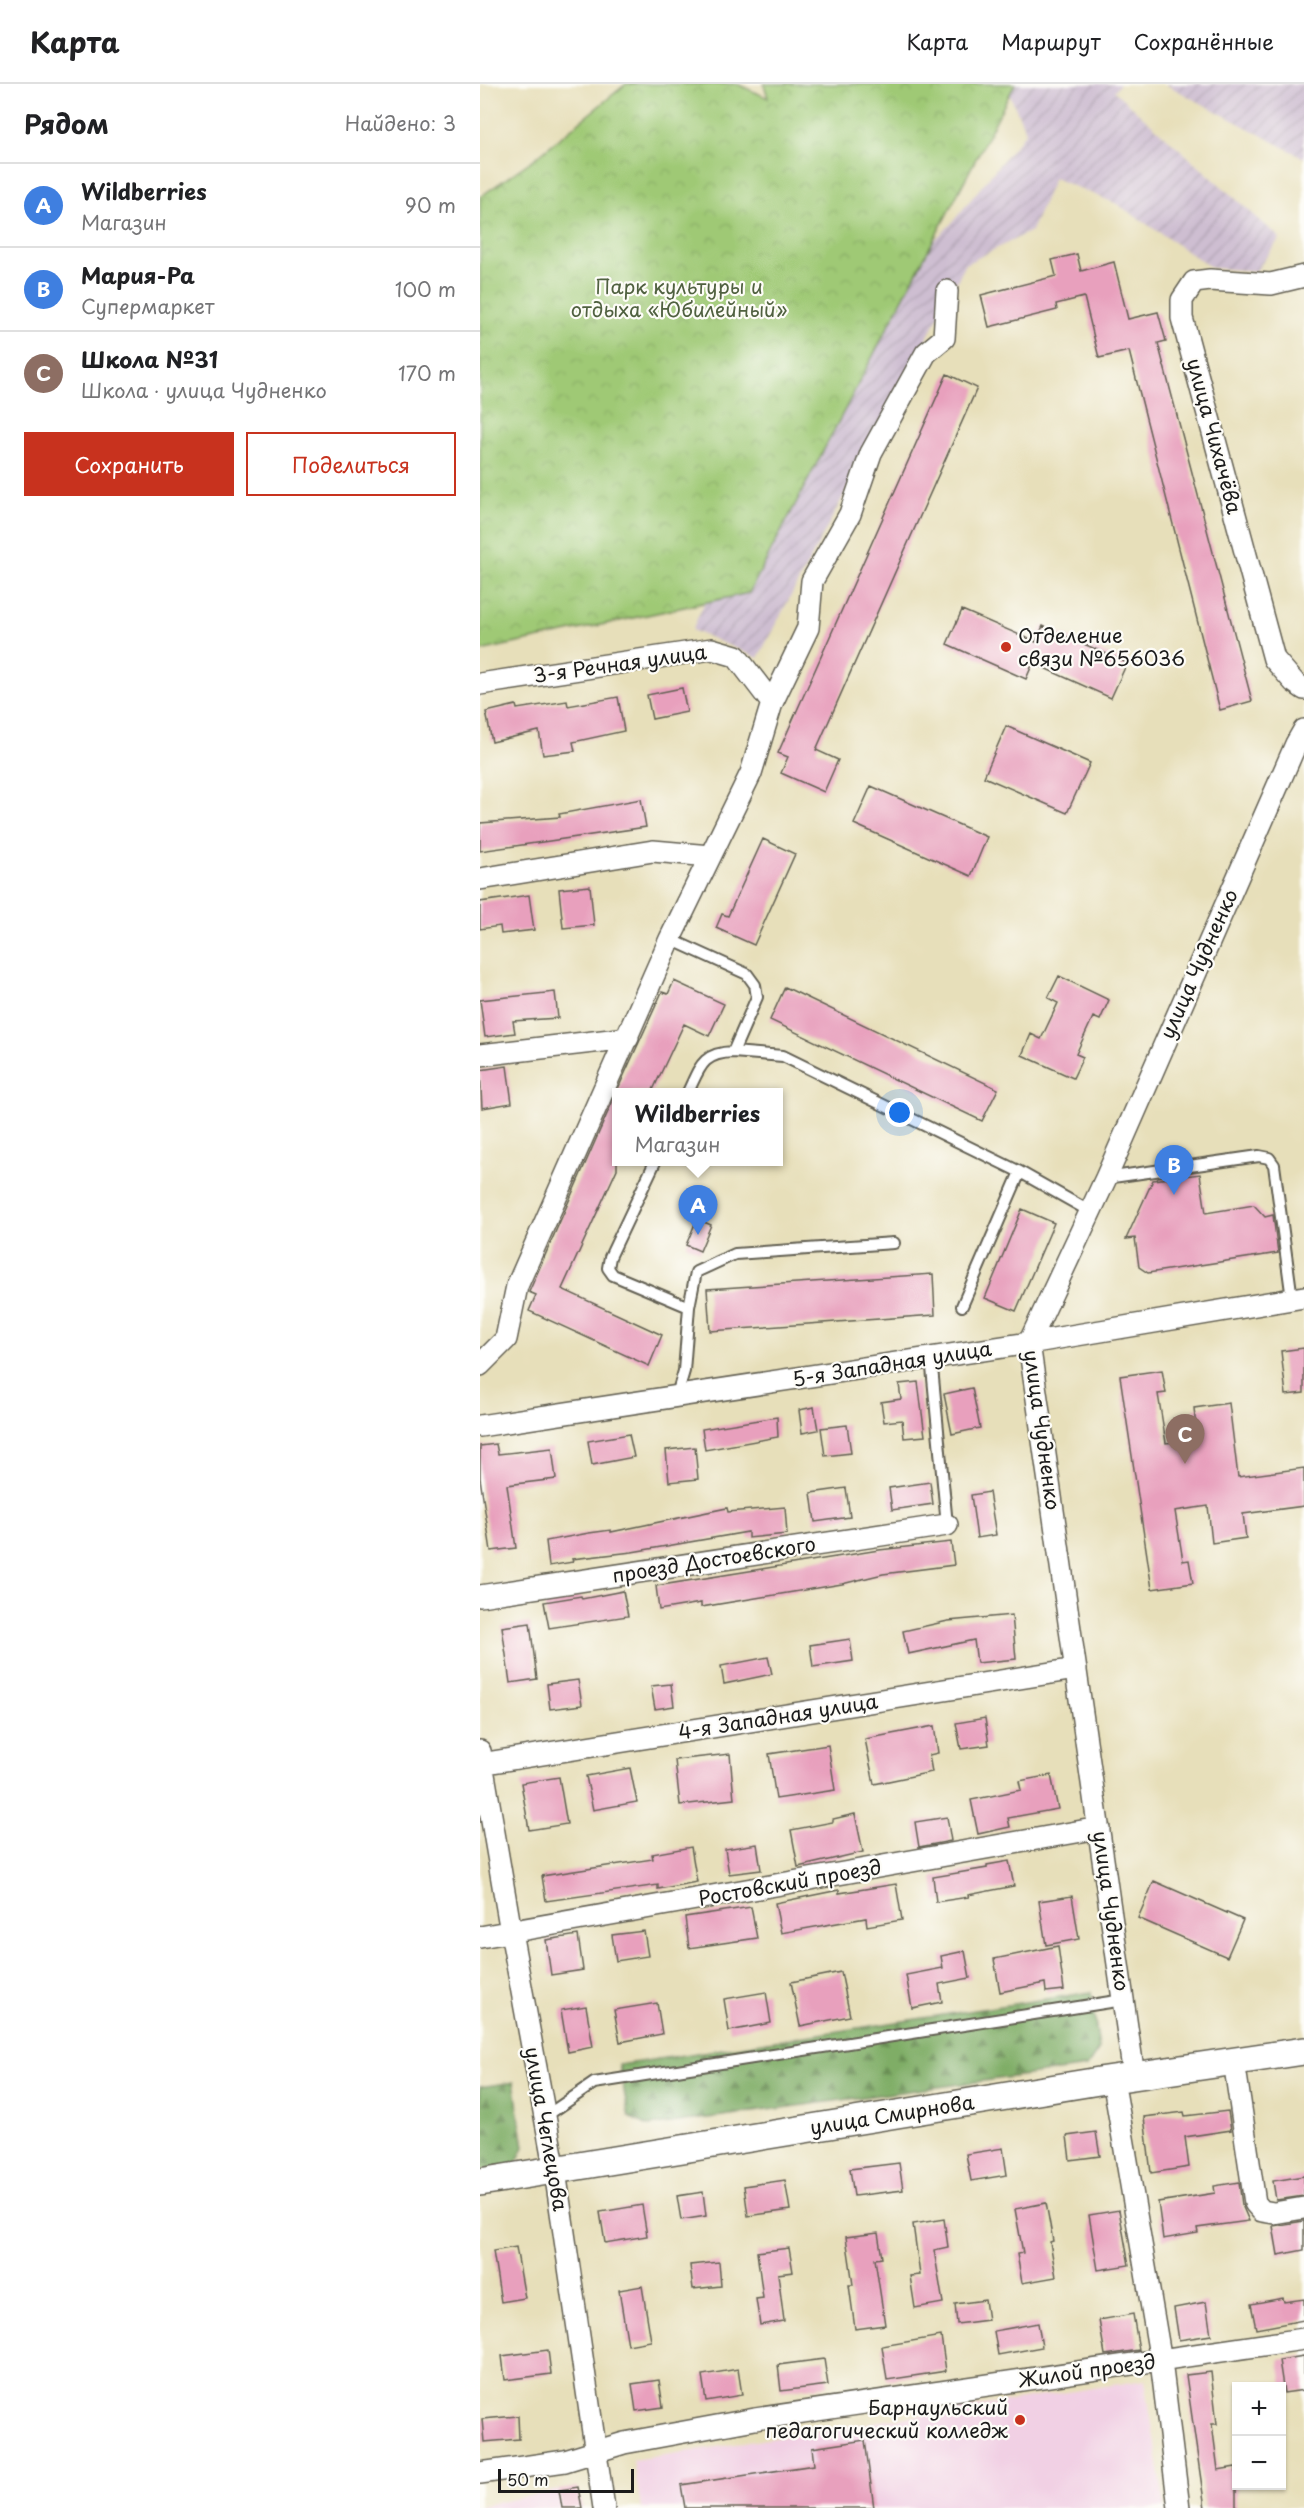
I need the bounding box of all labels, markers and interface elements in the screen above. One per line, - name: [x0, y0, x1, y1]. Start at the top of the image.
- text: Карта: [30, 20, 120, 63]
- text: Карта: [907, 25, 968, 57]
- text: Маршрут: [1001, 25, 1101, 57]
- text: Сохранённые: [1134, 25, 1274, 57]
- text: Рядом: [24, 104, 109, 143]
- text: Найдено: 3: [345, 108, 456, 138]
- text: Wildberries: [81, 174, 207, 207]
- text: A: [36, 190, 51, 220]
- text: 90 m: [405, 190, 456, 220]
- text: Магазин: [81, 207, 167, 237]
- text: Мария-Ра: [81, 258, 195, 291]
- park label: Парк культуры и отдыха «Юбилейный»: [571, 271, 787, 324]
- text: B: [37, 274, 50, 304]
- text: 100 m: [395, 274, 456, 304]
- text: Супермаркет: [81, 291, 214, 321]
- text: Школа №31: [81, 342, 218, 375]
- street label: улица Чихачёва: [1180, 354, 1250, 518]
- text: C: [36, 358, 51, 388]
- text: 170 m: [398, 358, 456, 388]
- text: Школа · улица Чудненко: [81, 375, 327, 405]
- button: Сохранить: [24, 432, 234, 496]
- button: Поделиться: [246, 432, 456, 496]
- place label: Отделение связи №656036: [1018, 620, 1185, 673]
- street label: 3-я Речная улица: [531, 636, 709, 690]
- marker: Отделение связи №656036: [999, 640, 1013, 654]
- street label: улица Чудненко: [1152, 884, 1245, 1043]
- popup: [612, 1088, 783, 1166]
- text: Wildberries: [635, 1096, 760, 1129]
- your location: [885, 1098, 914, 1127]
- text: Магазин: [635, 1129, 720, 1159]
- pin: B: [1154, 1146, 1194, 1195]
- pin: A: [678, 1186, 718, 1235]
- street label: 5-я Западная улица: [790, 1332, 994, 1394]
- street label: улица Чудненко: [1017, 1348, 1069, 1512]
- pin: C: [1166, 1414, 1204, 1464]
- street label: проезд Достоевского: [610, 1528, 818, 1590]
- street label: 4-я Западная улица: [676, 1685, 880, 1747]
- street label: улица Чудненко: [1086, 1829, 1138, 1993]
- street label: Ростовский проезд: [696, 1851, 884, 1913]
- street label: улица Чеглецова: [518, 2044, 576, 2214]
- street label: улица Смирнова: [808, 2086, 977, 2142]
- street label: Жилой проезд: [1016, 2346, 1157, 2394]
- map controls: [1232, 2382, 1286, 2490]
- button: +: [1232, 2382, 1286, 2436]
- place label: Барнаульский педагогический колледж: [765, 2392, 1009, 2445]
- marker: Барнаульский педагогический колледж: [1013, 2413, 1027, 2427]
- button: −: [1232, 2436, 1286, 2490]
- scale bar: [498, 2466, 634, 2494]
- text: 50 m: [507, 2467, 548, 2491]

